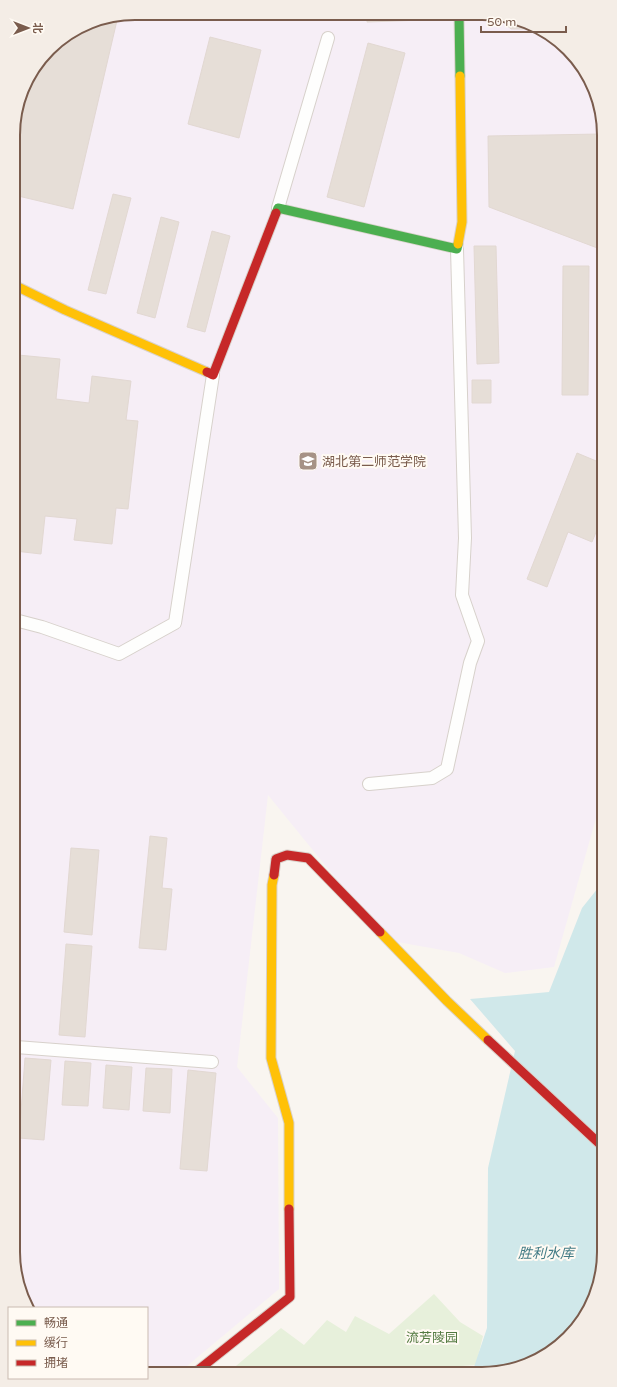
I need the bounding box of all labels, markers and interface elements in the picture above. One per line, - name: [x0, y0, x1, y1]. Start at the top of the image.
- north arrow: [8, 8, 48, 48]
- scale bar: [481, 8, 566, 34]
- text: 50 m: [487, 15, 516, 29]
- text: 北: [31, 23, 44, 34]
- school or university icon: 湖北第二师范学院: [297, 450, 319, 472]
- place label: 湖北第二师范学院: [322, 454, 426, 470]
- water label: 胜利水库: [518, 1245, 576, 1262]
- legend: [8, 1307, 148, 1379]
- text: 畅通: [44, 1316, 68, 1330]
- park label: 流芳陵园: [406, 1330, 458, 1346]
- text: 缓行: [44, 1336, 68, 1350]
- text: 拥堵: [44, 1356, 68, 1370]

